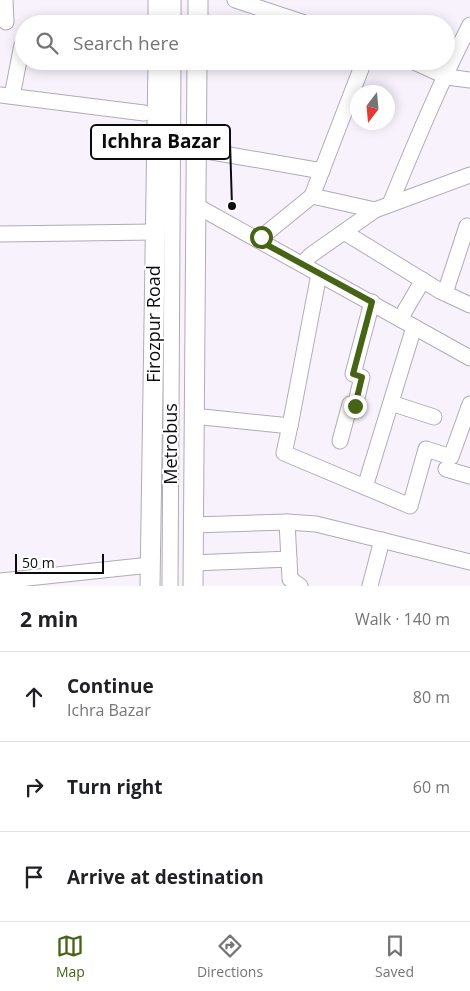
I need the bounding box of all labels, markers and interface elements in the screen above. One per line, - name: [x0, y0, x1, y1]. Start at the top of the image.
- search box: [15, 15, 455, 70]
- icon: search: [33, 29, 61, 57]
- text: Search here: [73, 30, 179, 56]
- north arrow: [350, 85, 395, 130]
- callout: Ichhra Bazar: [91, 125, 230, 159]
- text: Ichhra Bazar: [101, 128, 221, 154]
- route start: [250, 226, 273, 249]
- street label: Firozpur Road: [141, 265, 165, 383]
- route end: [344, 395, 367, 418]
- street label: Metrobus: [158, 403, 182, 485]
- scale bar: [15, 551, 104, 574]
- text: 50 m: [22, 553, 55, 572]
- text: 2 min: [20, 605, 78, 633]
- text: Walk · 140 m: [355, 608, 450, 630]
- text: Continue: [67, 673, 154, 699]
- icon: ahead: [20, 683, 48, 711]
- text: 80 m: [413, 686, 450, 708]
- text: Ichra Bazar: [67, 699, 151, 721]
- icon: right: [20, 773, 48, 801]
- text: Turn right: [67, 774, 162, 800]
- text: 60 m: [413, 776, 450, 798]
- icon: arrive: [20, 863, 48, 891]
- text: Arrive at destination: [67, 864, 264, 890]
- tab: Map: [56, 932, 85, 981]
- tab: Directions: [197, 932, 263, 981]
- tab: Saved: [375, 932, 414, 981]

